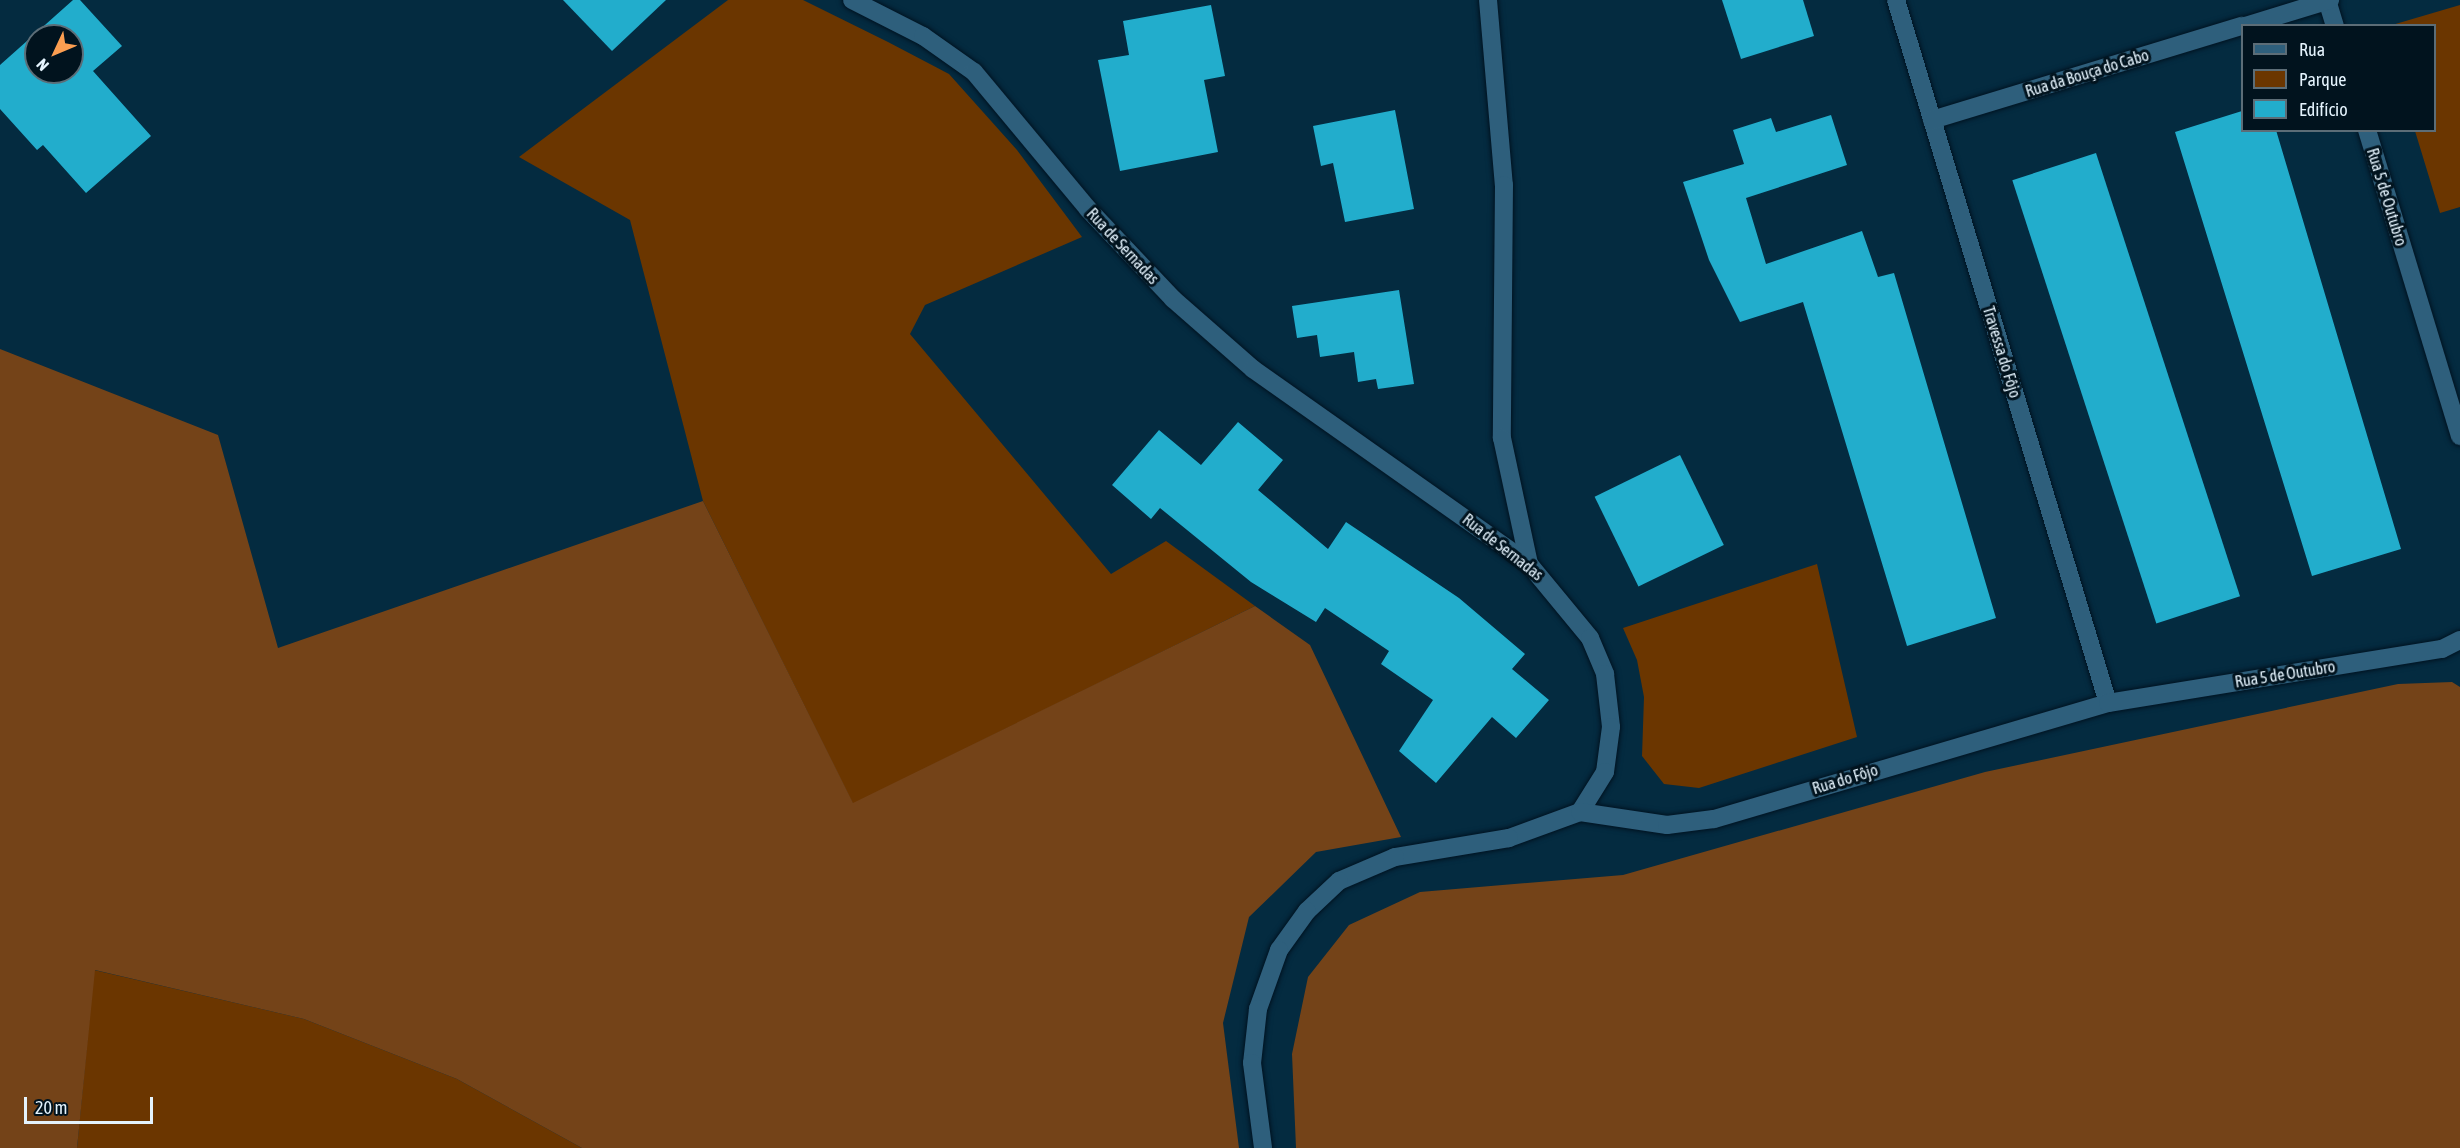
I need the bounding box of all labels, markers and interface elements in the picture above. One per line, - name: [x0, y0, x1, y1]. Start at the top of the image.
- north arrow: [24, 24, 84, 84]
- legend: [2241, 24, 2436, 132]
- text: Rua: [2299, 39, 2325, 60]
- street label: Rua da Bouça do Cabo: [2023, 45, 2151, 101]
- text: N: [33, 55, 52, 75]
- text: Parque: [2299, 69, 2347, 90]
- text: Edifício: [2299, 99, 2348, 120]
- street label: Rua 5 de Outubro: [2363, 146, 2411, 248]
- street label: Rua de Sernadas: [1083, 204, 1163, 288]
- street label: Travessa do Fôjo: [1979, 304, 2025, 400]
- street label: Rua de Sernadas: [1459, 510, 1547, 584]
- street label: Rua 5 de Outubro: [2233, 657, 2337, 691]
- street label: Rua do Fôjo: [1810, 760, 1880, 798]
- scale bar: [27, 1085, 156, 1123]
- text: 20 m: [35, 1097, 67, 1118]

